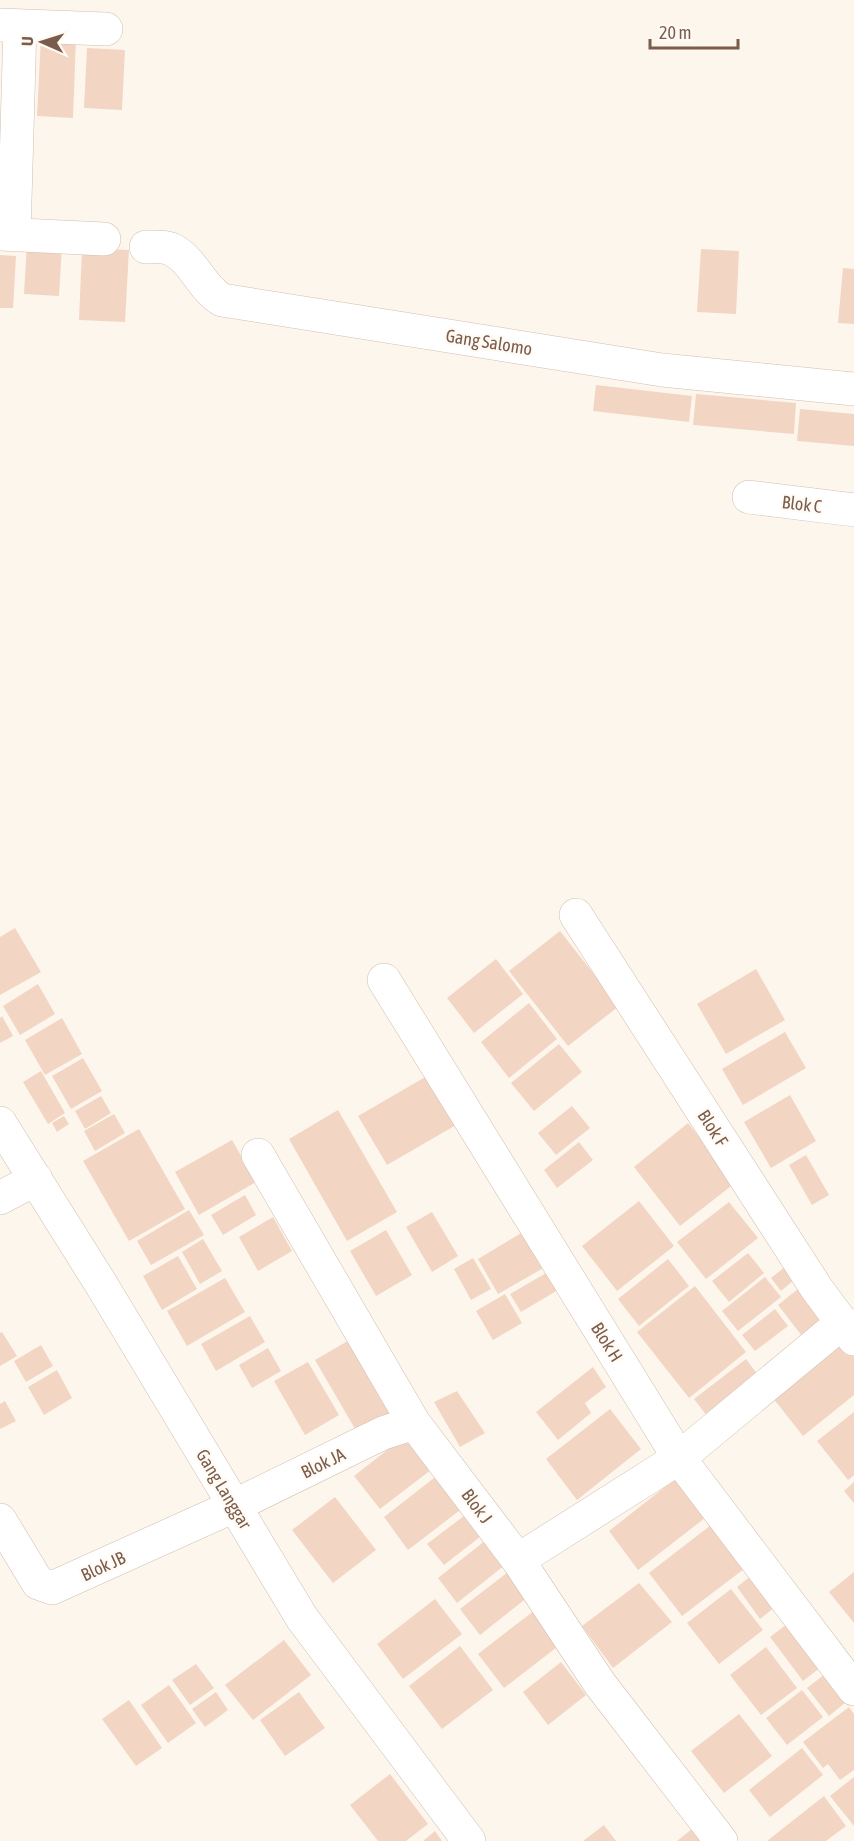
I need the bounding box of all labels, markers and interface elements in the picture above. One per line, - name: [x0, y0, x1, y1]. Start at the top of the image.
- north arrow: [12, 12, 72, 72]
- scale bar: [650, 12, 738, 50]
- text: 20 m: [659, 22, 691, 43]
- text: U: [18, 36, 36, 46]
- street label: Gang Salomo: [444, 325, 534, 359]
- street label: Blok C: [781, 491, 823, 517]
- street label: Blok F: [694, 1106, 733, 1151]
- street label: Blok H: [587, 1318, 627, 1366]
- street label: Blok JA: [297, 1443, 349, 1483]
- street label: Gang Langgar: [192, 1445, 256, 1533]
- street label: Blok J: [457, 1485, 497, 1527]
- street label: Blok JB: [78, 1547, 129, 1585]

